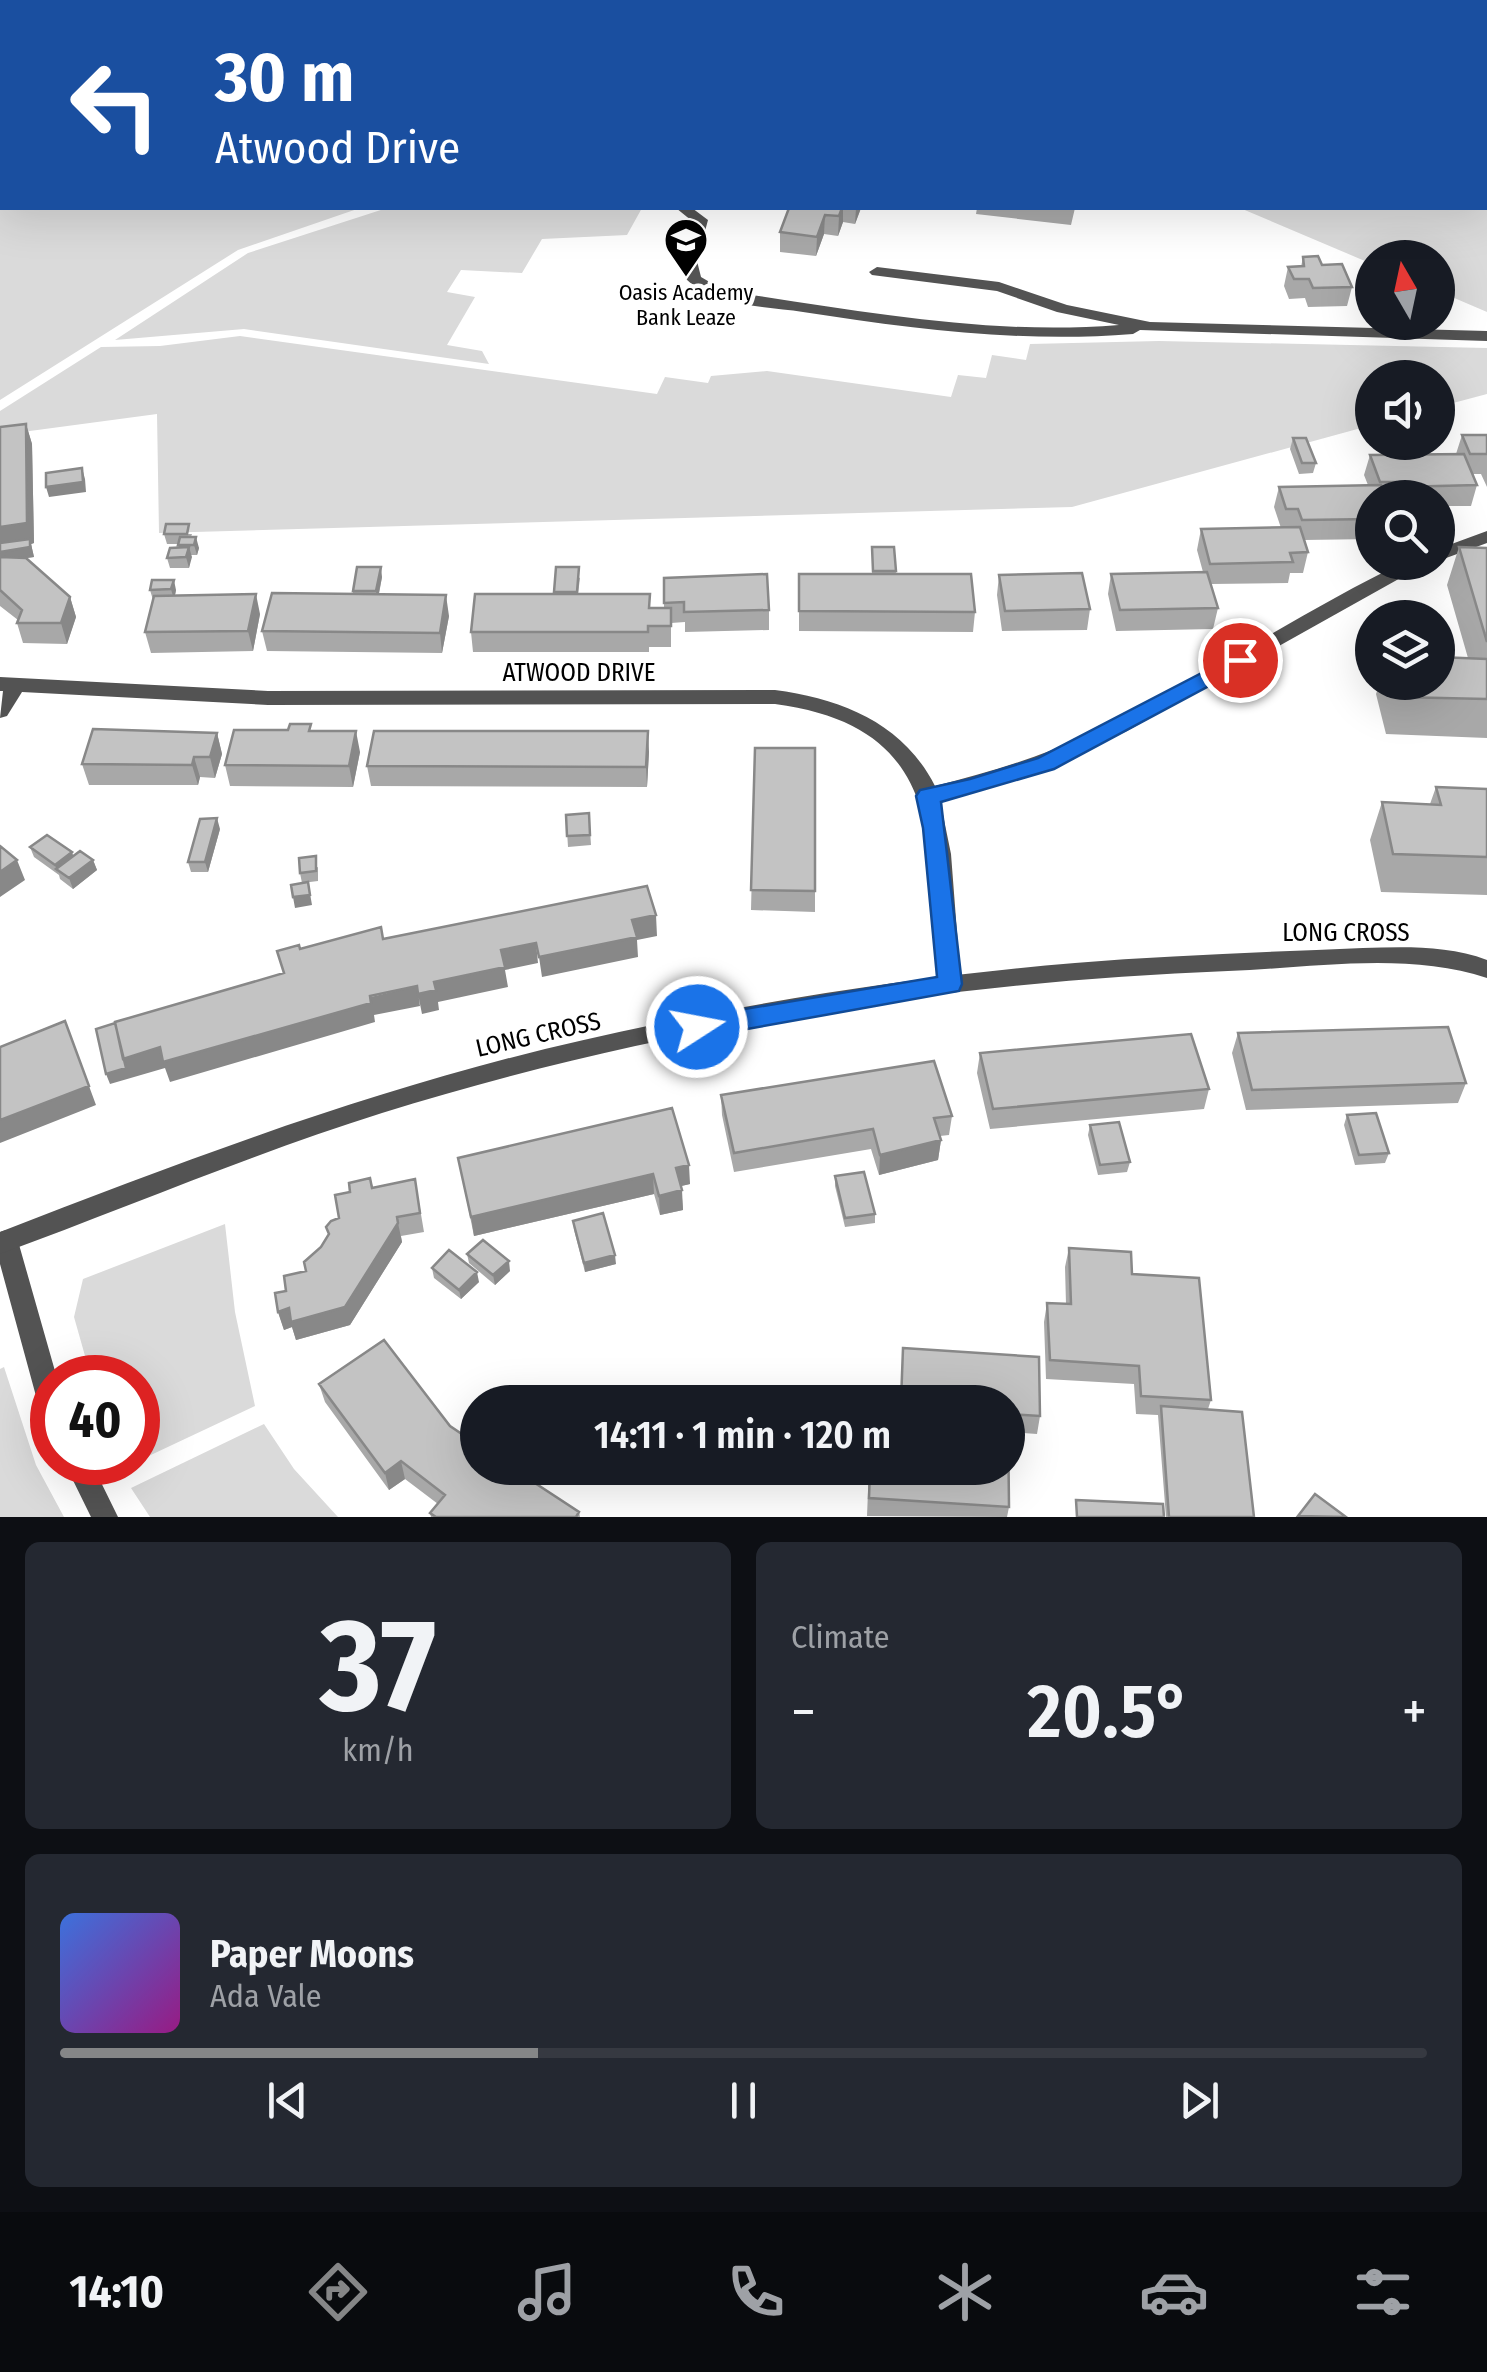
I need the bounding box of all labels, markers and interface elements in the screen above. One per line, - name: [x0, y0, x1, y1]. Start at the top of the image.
- text: 30 m: [215, 36, 354, 120]
- icon: left: [50, 40, 180, 170]
- text: Atwood Drive: [215, 121, 460, 175]
- school or university icon: Oasis Academy Bank Leaze: [663, 217, 709, 278]
- north arrow: [1355, 240, 1455, 340]
- map controls: [1355, 240, 1455, 700]
- place label: Oasis Academy Bank Leaze: [619, 279, 753, 331]
- button: sound: [1355, 360, 1455, 460]
- button: search: [1355, 480, 1455, 580]
- button: layers: [1355, 600, 1455, 700]
- pin: [1198, 618, 1283, 703]
- icon: arrive: [1213, 633, 1268, 688]
- street label: ATWOOD DRIVE: [502, 658, 656, 688]
- street label: LONG CROSS: [1282, 918, 1410, 948]
- position arrow: [645, 975, 749, 1079]
- street label: LONG CROSS: [473, 1006, 604, 1064]
- speed limit sign: 40: [30, 1355, 160, 1485]
- text: 14:11 · 1 min · 120 m: [594, 1412, 891, 1458]
- text: 37: [320, 1588, 436, 1744]
- text: Climate: [791, 1618, 890, 1656]
- text: 20.5°: [1027, 1667, 1191, 1757]
- text: −: [791, 1679, 816, 1745]
- text: +: [1402, 1679, 1427, 1745]
- text: km/h: [342, 1731, 414, 1769]
- text: Paper Moons: [210, 1931, 414, 1977]
- text: Ada Vale: [210, 1977, 322, 2015]
- icon: previous: [260, 2073, 315, 2128]
- icon: pause: [716, 2073, 771, 2128]
- icon: next: [1172, 2073, 1227, 2128]
- icon: directions: [303, 2257, 373, 2327]
- icon: music: [512, 2257, 582, 2327]
- icon: phone: [721, 2257, 791, 2327]
- icon: climate: [930, 2257, 1000, 2327]
- icon: car: [1139, 2257, 1209, 2327]
- icon: filters: [1348, 2257, 1418, 2327]
- text: 14:10: [69, 2265, 164, 2319]

